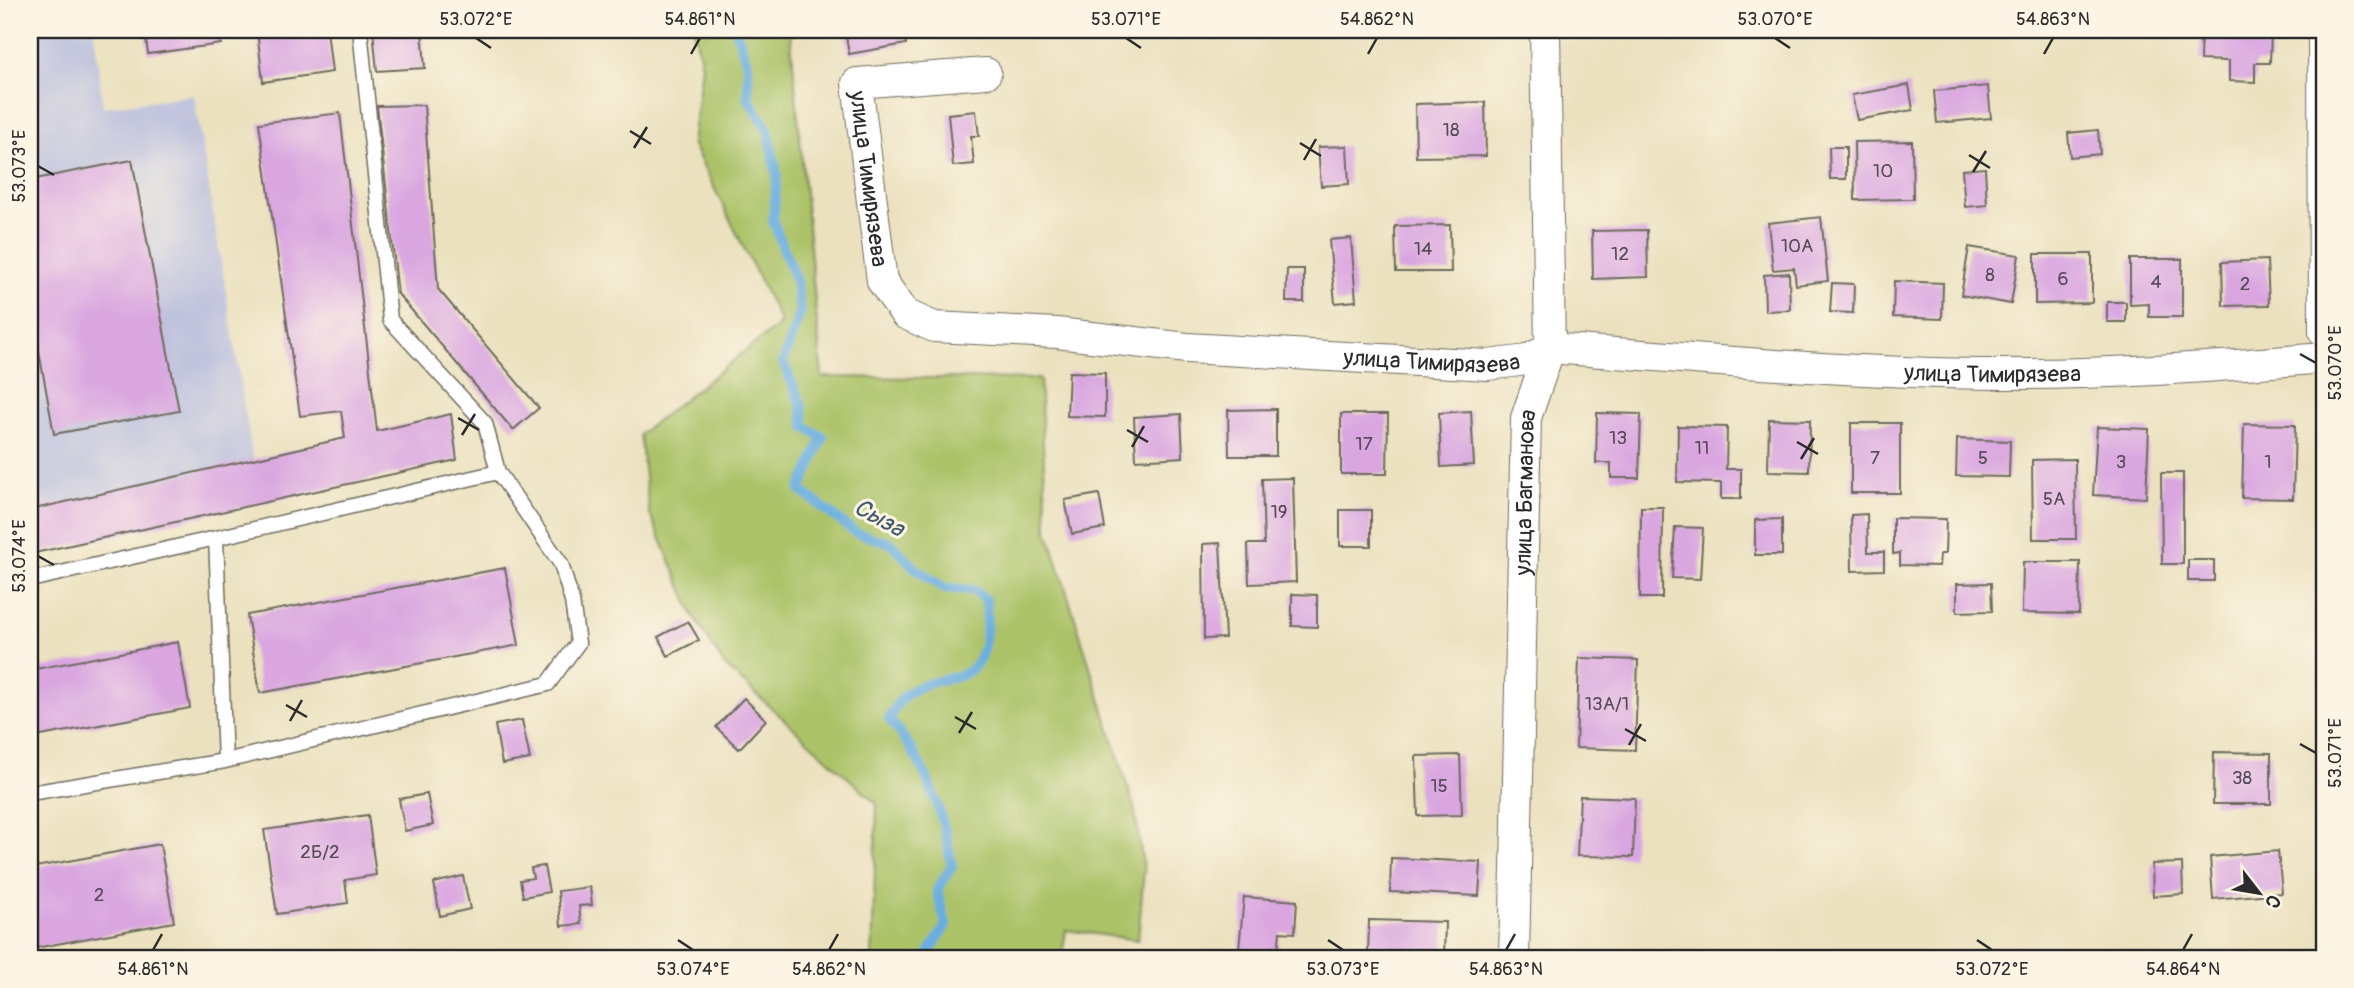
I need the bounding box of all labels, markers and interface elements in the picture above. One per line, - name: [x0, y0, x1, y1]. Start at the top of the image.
- text: 53.072°E: [440, 8, 512, 31]
- text: 54.861°N: [665, 8, 735, 31]
- text: 53.071°E: [1091, 8, 1161, 31]
- text: 54.862°N: [1340, 8, 1414, 31]
- text: 53.070°E: [1737, 8, 1813, 31]
- text: 54.863°N: [2016, 8, 2090, 31]
- street label: улица Тимирязева: [844, 88, 895, 268]
- house number: 18: [1442, 118, 1460, 142]
- text: 53.073°E: [8, 130, 31, 202]
- house number: 10: [1873, 159, 1893, 183]
- house number: 10А: [1781, 234, 1813, 258]
- house number: 14: [1414, 237, 1432, 261]
- house number: 12: [1611, 242, 1629, 266]
- house number: 8: [1985, 263, 1995, 287]
- house number: 6: [2057, 267, 2069, 291]
- house number: 4: [2150, 270, 2162, 294]
- house number: 2: [2240, 272, 2250, 296]
- text: 53.070°E: [2324, 325, 2347, 401]
- street label: улица Тимирязева: [1342, 342, 1522, 380]
- street label: улица Тимирязева: [1902, 357, 2081, 389]
- street label: улица Багманова: [1508, 405, 1543, 577]
- house number: 13: [1609, 426, 1627, 450]
- house number: 17: [1355, 432, 1373, 456]
- house number: 11: [1695, 436, 1709, 460]
- house number: 7: [1870, 446, 1880, 470]
- house number: 5: [1978, 446, 1988, 470]
- house number: 3: [2116, 450, 2126, 474]
- house number: 1: [2264, 450, 2272, 474]
- house number: 5А: [2043, 487, 2065, 511]
- water label: Сыза: [849, 492, 911, 544]
- house number: 19: [1270, 500, 1288, 524]
- text: 53.074°E: [8, 519, 31, 593]
- house number: 13А/1: [1585, 692, 1629, 716]
- text: 53.071°E: [2324, 718, 2347, 788]
- house number: 38: [2232, 766, 2252, 790]
- house number: 15: [1430, 774, 1448, 798]
- house number: 2Б/2: [300, 840, 340, 864]
- north arrow: [2224, 858, 2294, 928]
- house number: 2: [94, 883, 104, 907]
- text: С: [2259, 890, 2286, 913]
- text: 54.861°N: [118, 958, 188, 981]
- text: 53.074°E: [656, 958, 730, 981]
- text: 54.862°N: [792, 958, 866, 981]
- text: 53.073°E: [1307, 958, 1379, 981]
- text: 54.863°N: [1469, 958, 1543, 981]
- text: 53.072°E: [1956, 958, 2028, 981]
- text: 54.864°N: [2146, 958, 2220, 981]

